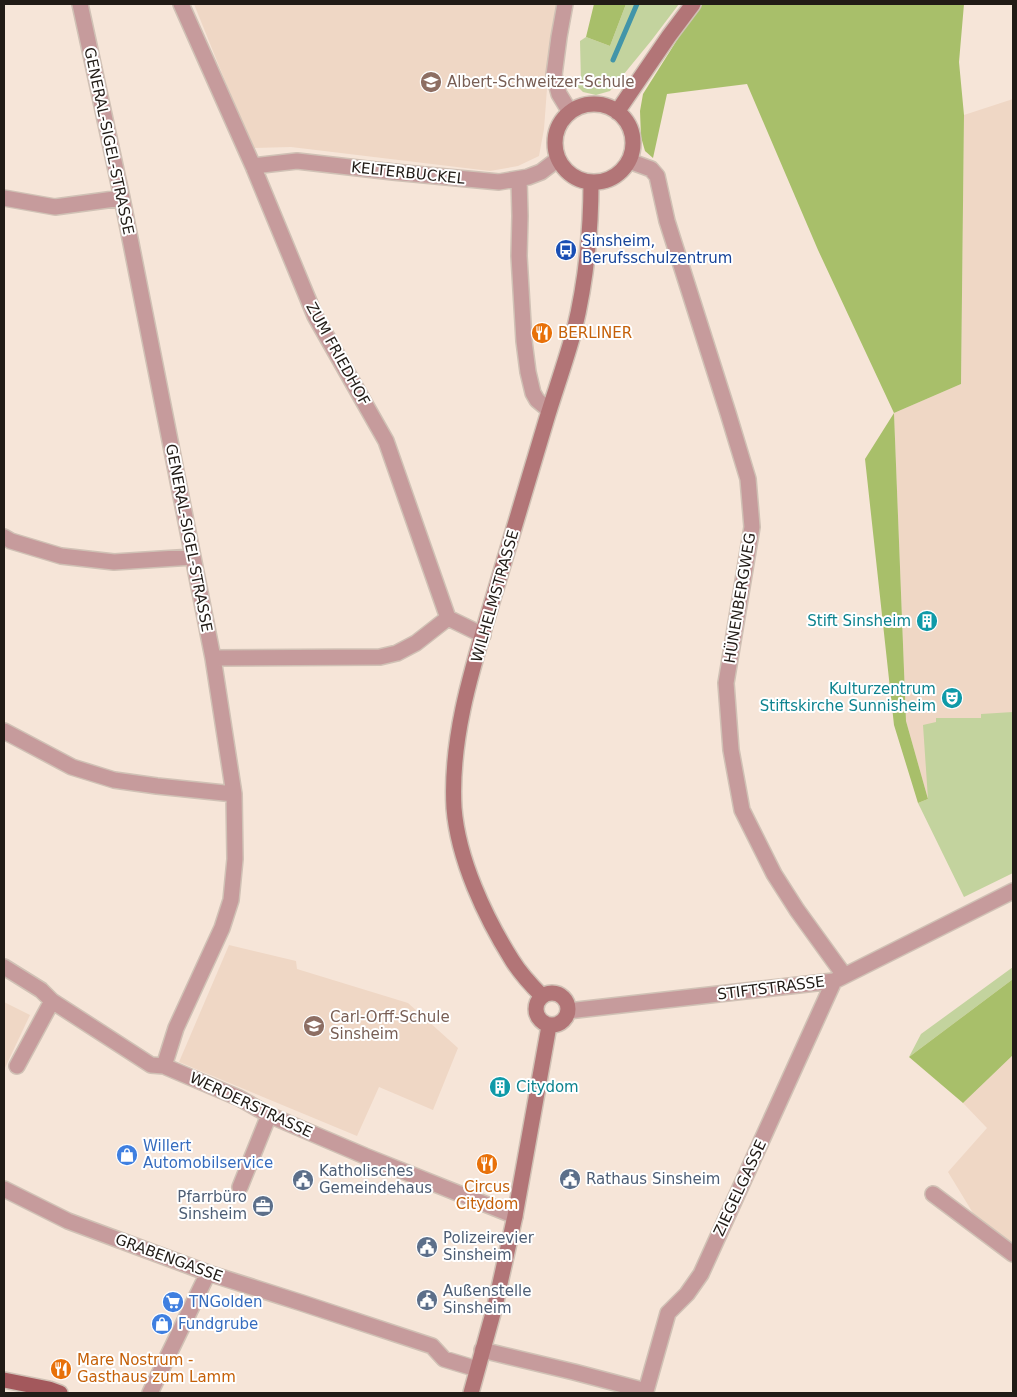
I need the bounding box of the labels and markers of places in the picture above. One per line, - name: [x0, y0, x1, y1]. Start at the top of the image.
- school or university icon: Albert-Schweitzer-Schule: [419, 70, 443, 94]
- place label: Albert-Schweitzer-Schule: [447, 73, 634, 91]
- place label: Sinsheim, Berufsschulzentrum: [582, 232, 732, 267]
- bus stop icon: Sinsheim, Berufsschulzentrum: [554, 238, 578, 262]
- restaurant icon: BERLINER: [530, 321, 554, 345]
- place label: BERLINER: [558, 324, 632, 342]
- building icon: Stift Sinsheim: [915, 609, 939, 633]
- place label: Stift Sinsheim: [807, 612, 911, 630]
- place label: Kulturzentrum Stiftskirche Sunnisheim: [760, 680, 936, 715]
- theatre icon: Kulturzentrum Stiftskirche Sunnisheim: [940, 686, 964, 710]
- place label: Carl-Orff-Schule Sinsheim: [330, 1008, 450, 1043]
- school or university icon: Carl-Orff-Schule Sinsheim: [302, 1014, 326, 1038]
- building icon: Citydom: [488, 1075, 512, 1099]
- place label: Citydom: [516, 1078, 579, 1096]
- place label: Willert Automobilservice: [143, 1137, 273, 1172]
- shop icon: Willert Automobilservice: [115, 1143, 139, 1167]
- restaurant icon: Circus Citydom: [475, 1152, 499, 1176]
- place label: Katholisches Gemeindehaus: [319, 1162, 432, 1197]
- public building icon: Rathaus Sinsheim: [558, 1167, 582, 1191]
- public building icon: Katholisches Gemeindehaus: [291, 1168, 315, 1192]
- place label: Rathaus Sinsheim: [586, 1170, 720, 1188]
- place label: Circus Citydom: [456, 1178, 518, 1213]
- place label: Pfarrbüro Sinsheim: [177, 1188, 247, 1223]
- office icon: Pfarrbüro Sinsheim: [251, 1194, 275, 1218]
- place label: Polizeirevier Sinsheim: [443, 1229, 535, 1264]
- public building icon: Polizeirevier Sinsheim: [415, 1235, 439, 1259]
- place label: Außenstelle Sinsheim: [443, 1282, 531, 1317]
- public building icon: Außenstelle Sinsheim: [415, 1288, 439, 1312]
- supermarket icon: TNGolden: [161, 1290, 185, 1314]
- place label: TNGolden: [188, 1293, 263, 1311]
- shop icon: Fundgrube: [150, 1312, 174, 1336]
- place label: Fundgrube: [178, 1315, 258, 1333]
- place label: Mare Nostrum - Gasthaus zum Lamm: [77, 1351, 236, 1386]
- restaurant icon: Mare Nostrum - Gasthaus zum Lamm: [49, 1357, 73, 1381]

